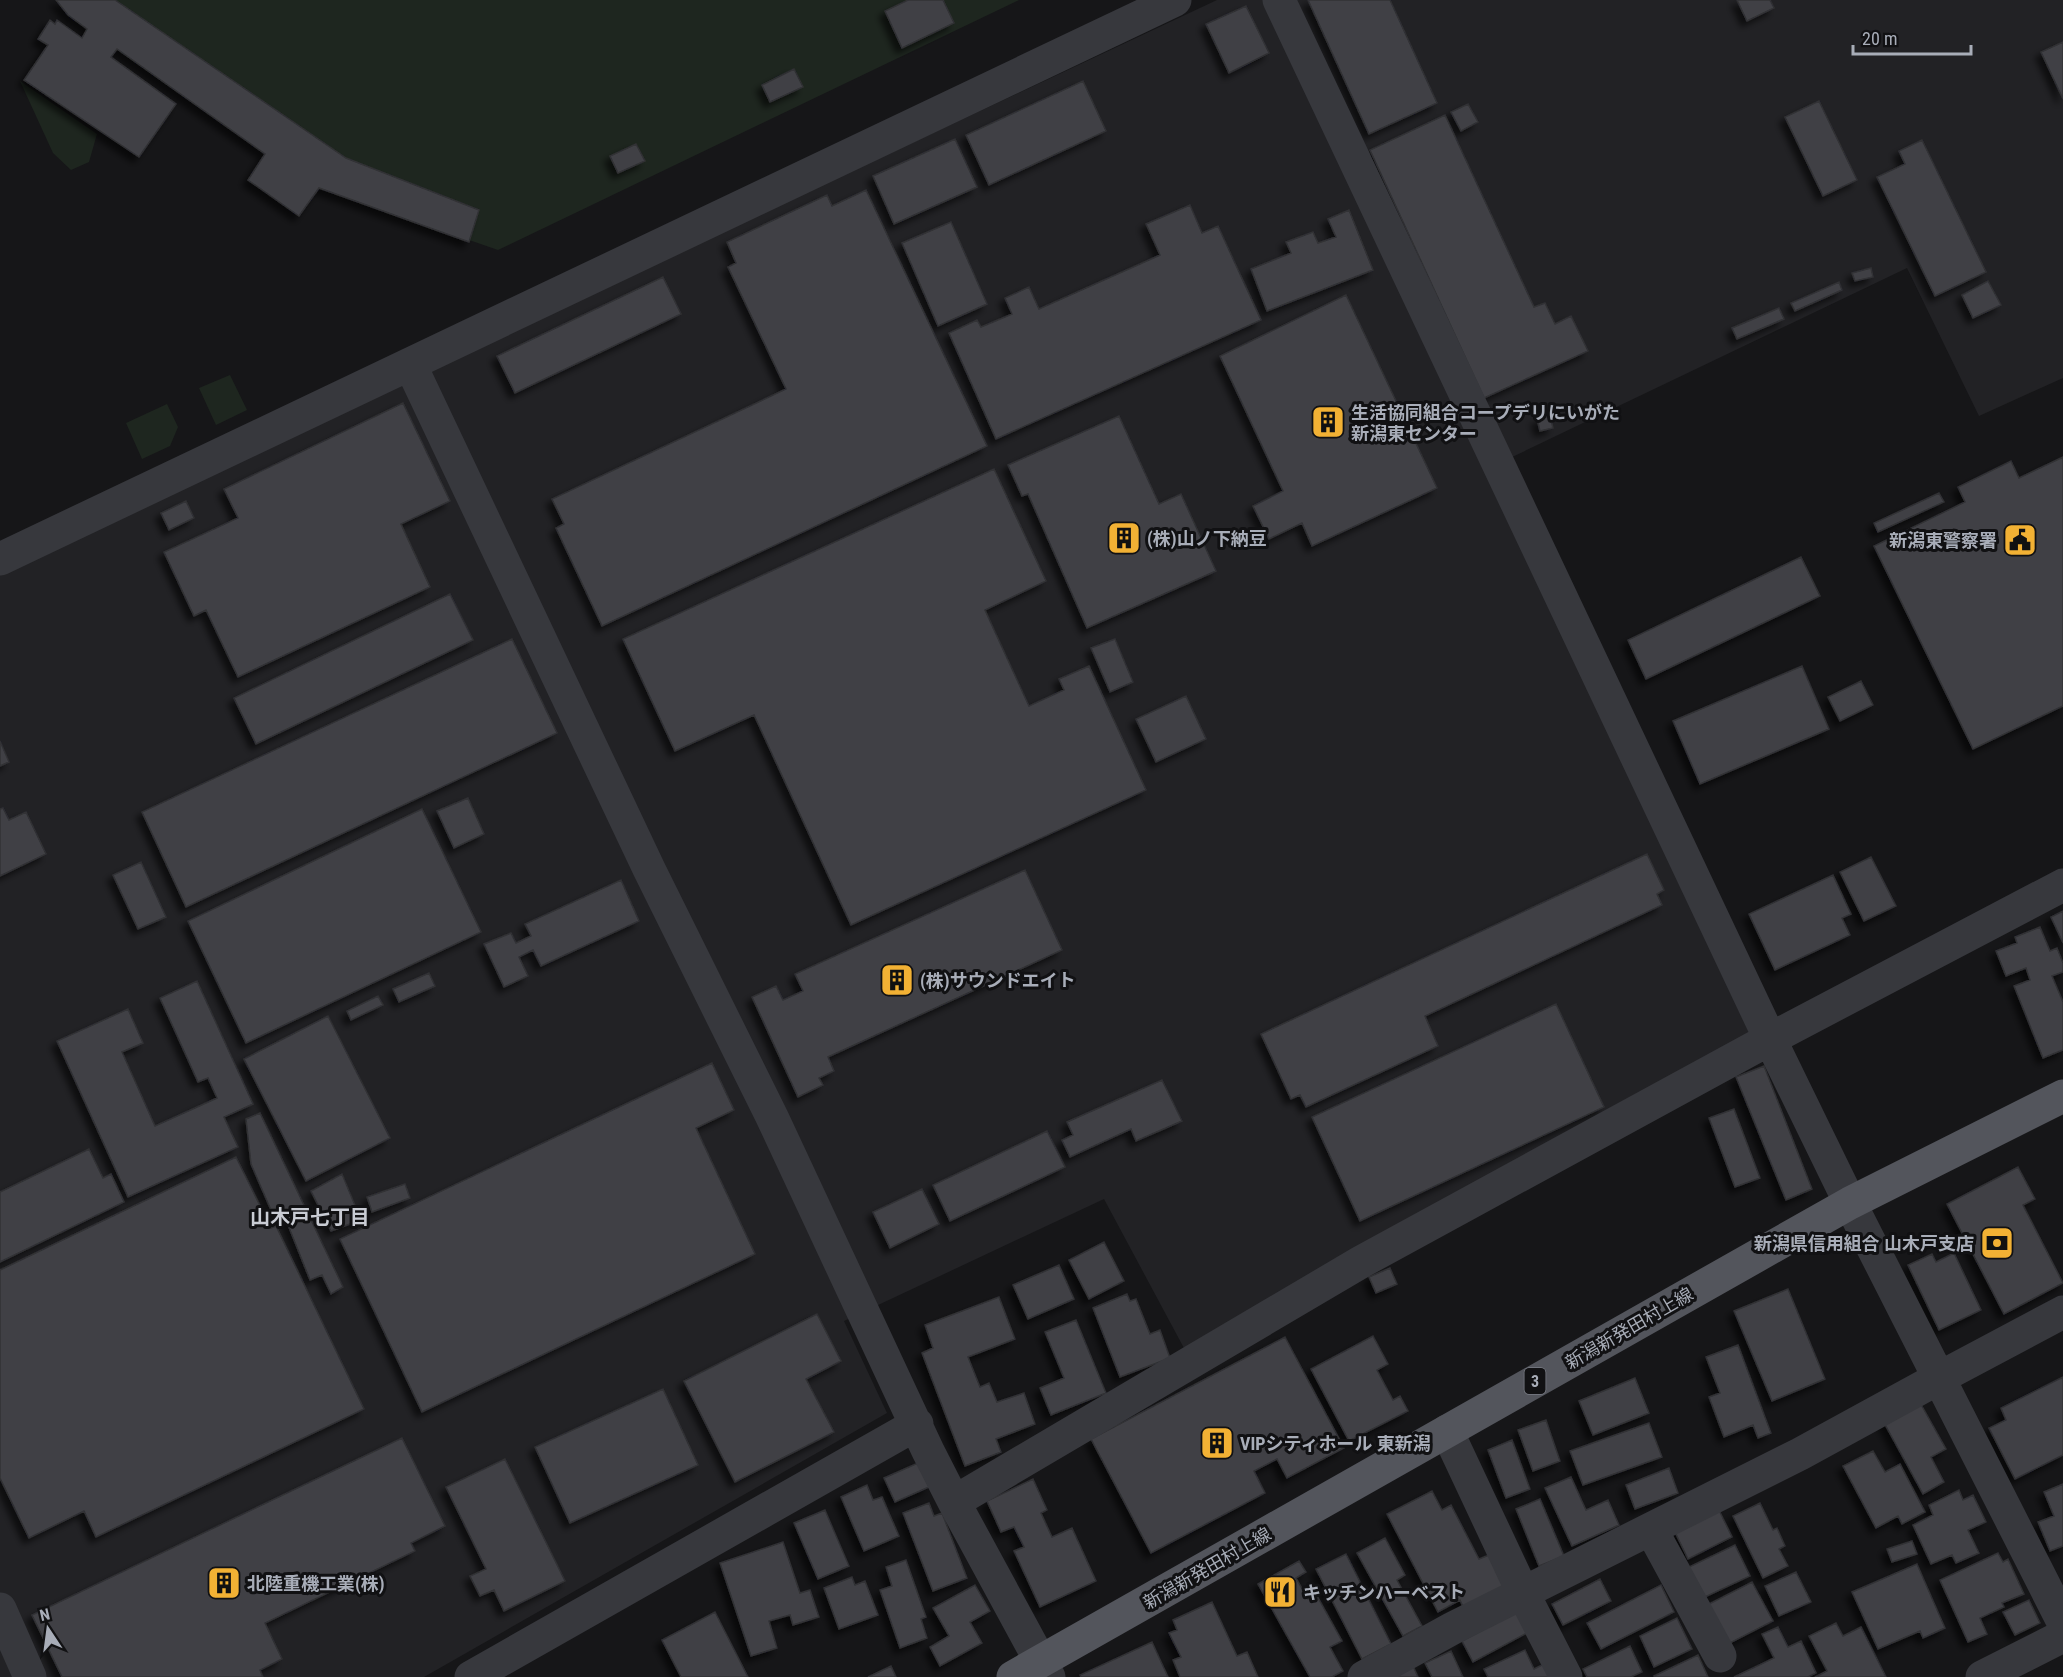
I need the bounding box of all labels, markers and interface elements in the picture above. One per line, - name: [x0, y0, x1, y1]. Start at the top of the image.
- scale bar: [1853, 18, 1972, 56]
- text: 20 m: [1862, 28, 1897, 49]
- place label: 生活協同組合コープデリにいがた 新潟東センター: [1351, 402, 1620, 444]
- building icon: 生活協同組合コープデリにいがた 新潟東センター: [1310, 404, 1346, 440]
- building icon: (株)山ノ下納豆: [1106, 520, 1142, 556]
- public building icon: 新潟東警察署: [2002, 522, 2038, 558]
- place label: (株)山ノ下納豆: [1147, 528, 1267, 550]
- place label: 新潟東警察署: [1889, 530, 1997, 551]
- building icon: (株)サウンドエイト: [879, 962, 915, 998]
- place label: (株)サウンドエイト: [920, 970, 1076, 992]
- district label: 山木戸七丁目: [250, 1205, 370, 1229]
- bank icon: 新潟県信用組合 山木戸支店: [1979, 1225, 2015, 1261]
- place label: 新潟県信用組合 山木戸支店: [1754, 1233, 1974, 1254]
- street label: 新潟新発田村上線: [1561, 1283, 1697, 1373]
- road number: 3: [1524, 1368, 1546, 1394]
- building icon: VIPシティホール 東新潟: [1199, 1425, 1235, 1461]
- place label: VIPシティホール 東新潟: [1240, 1433, 1431, 1454]
- street label: 新潟新発田村上線: [1139, 1523, 1275, 1613]
- building icon: 北陸重機工業(株): [206, 1565, 242, 1601]
- place label: 北陸重機工業(株): [247, 1573, 385, 1595]
- restaurant icon: キッチンハーベスト: [1262, 1574, 1298, 1610]
- place label: キッチンハーベスト: [1303, 1582, 1465, 1603]
- north arrow: [18, 1599, 78, 1659]
- text: N: [38, 1605, 52, 1625]

